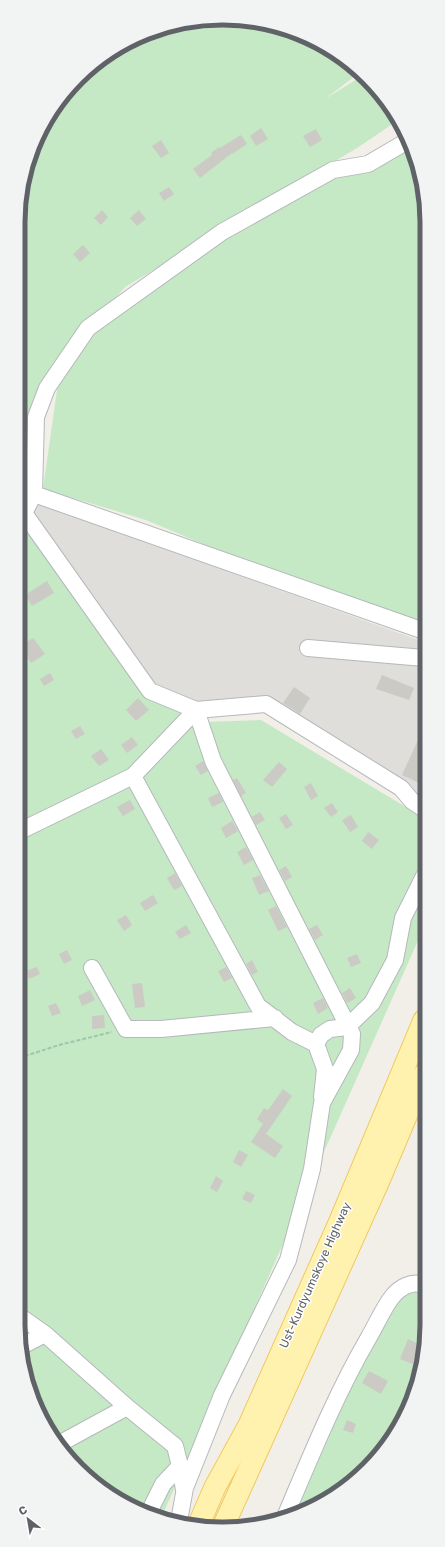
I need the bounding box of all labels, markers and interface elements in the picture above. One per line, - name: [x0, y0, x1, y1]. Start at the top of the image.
- street label: Ust-Kurdyumskoye Highway: [276, 1200, 354, 1350]
- north arrow: [8, 1499, 48, 1539]
- text: С: [16, 1503, 30, 1518]

